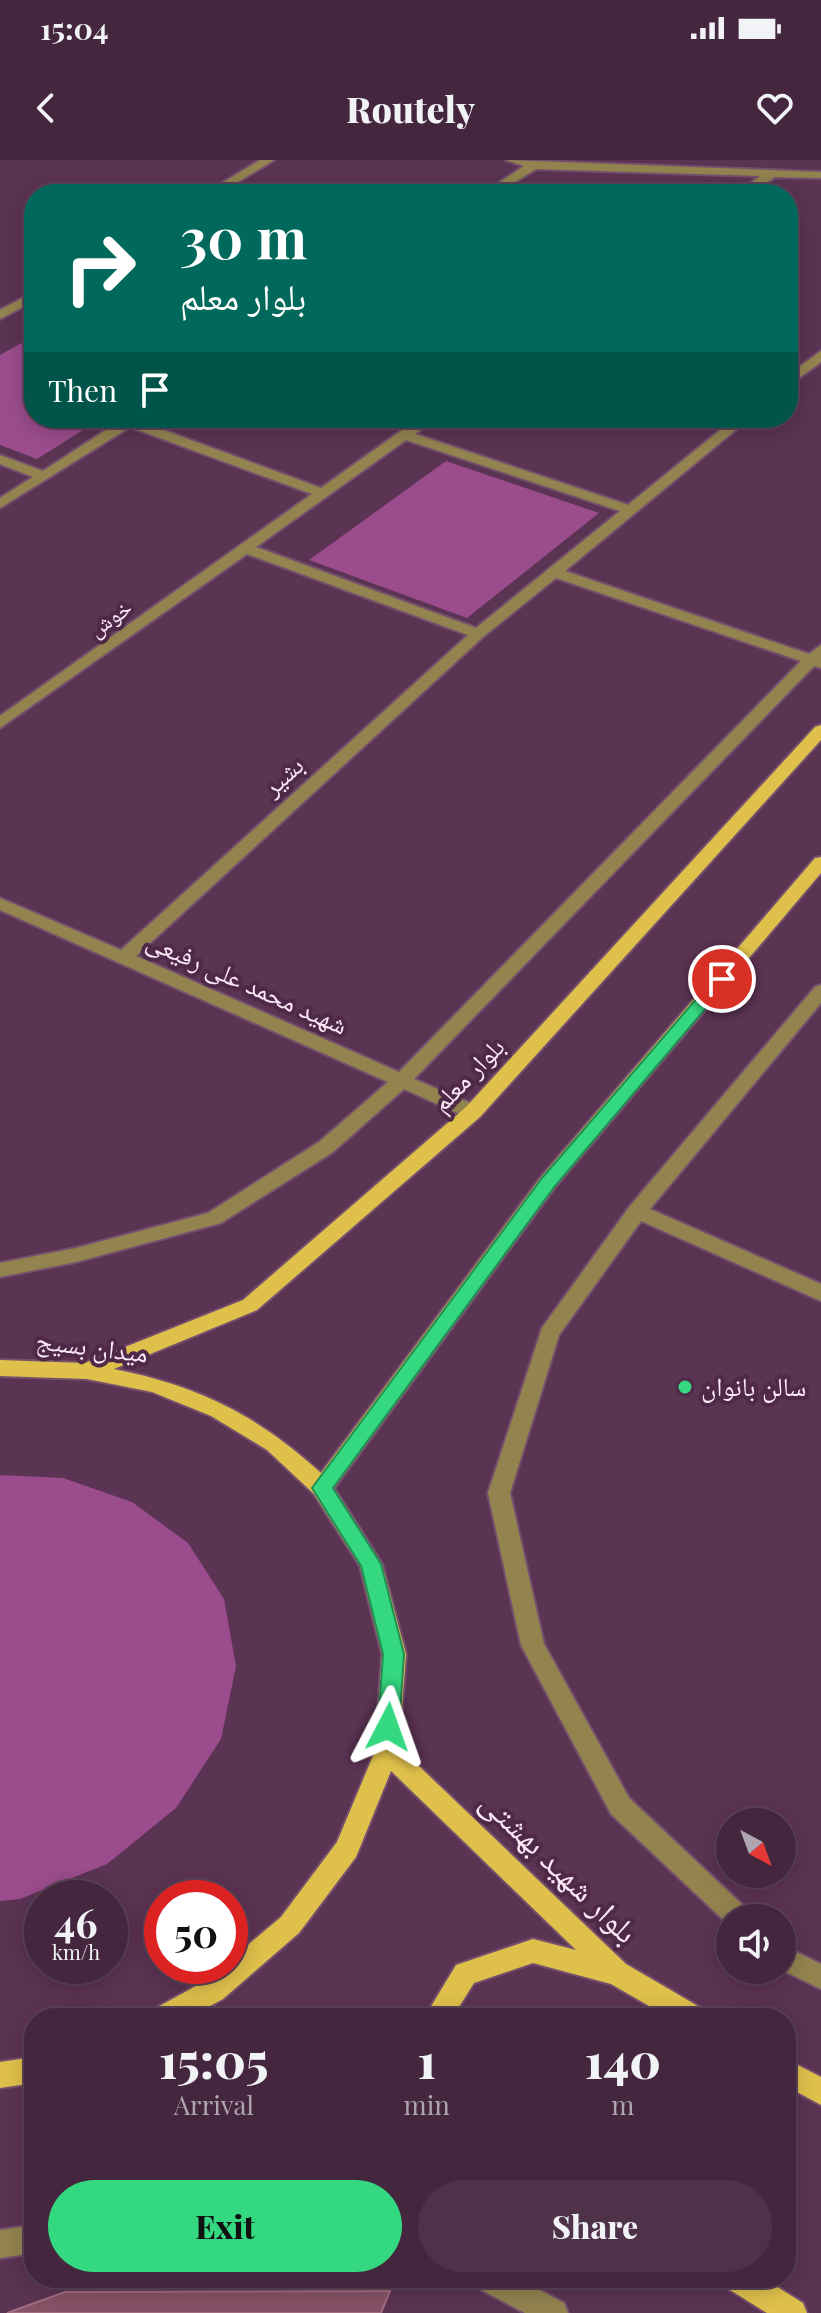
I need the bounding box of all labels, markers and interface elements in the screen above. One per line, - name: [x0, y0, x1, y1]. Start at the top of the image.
- text: 15:04: [40, 8, 109, 48]
- text: Routely: [346, 84, 475, 132]
- icon: back: [24, 86, 68, 130]
- icon: heart: [753, 86, 797, 130]
- text: 30 m: [180, 199, 307, 274]
- icon: right: [48, 216, 152, 320]
- text: بلوار معلم: [180, 271, 306, 319]
- icon: arrive: [133, 368, 177, 412]
- text: Then: [48, 370, 117, 410]
- street label: خوش: [82, 592, 137, 643]
- street label: بشیر: [253, 747, 310, 803]
- street label: شهید محمد علی رفیعی: [142, 922, 354, 1042]
- pin: [688, 945, 756, 1013]
- icon: arrive: [700, 957, 744, 1001]
- street label: بلوار معلم: [423, 1029, 512, 1120]
- street label: میدان بسیج: [34, 1321, 150, 1371]
- place label: سالن بانوان: [701, 1368, 806, 1403]
- marker: سالن بانوان: [676, 1378, 694, 1396]
- position arrow: [346, 1685, 430, 1769]
- street label: بلوار شهید بهشتی: [472, 1779, 649, 1952]
- north arrow: [716, 1808, 796, 1888]
- map controls: [716, 1808, 796, 1984]
- speed limit sign: 50: [144, 1880, 248, 1984]
- text: 46: [54, 1895, 98, 1948]
- button: sound: [716, 1904, 796, 1984]
- text: km/h: [52, 1938, 100, 1965]
- text: 15:05: [159, 2027, 269, 2091]
- text: 1: [417, 2027, 436, 2091]
- text: 140: [585, 2027, 661, 2091]
- text: Arrival: [174, 2087, 254, 2122]
- text: min: [404, 2087, 450, 2122]
- text: m: [611, 2087, 634, 2122]
- button: Exit: [48, 2180, 402, 2272]
- button: Share: [418, 2180, 772, 2272]

